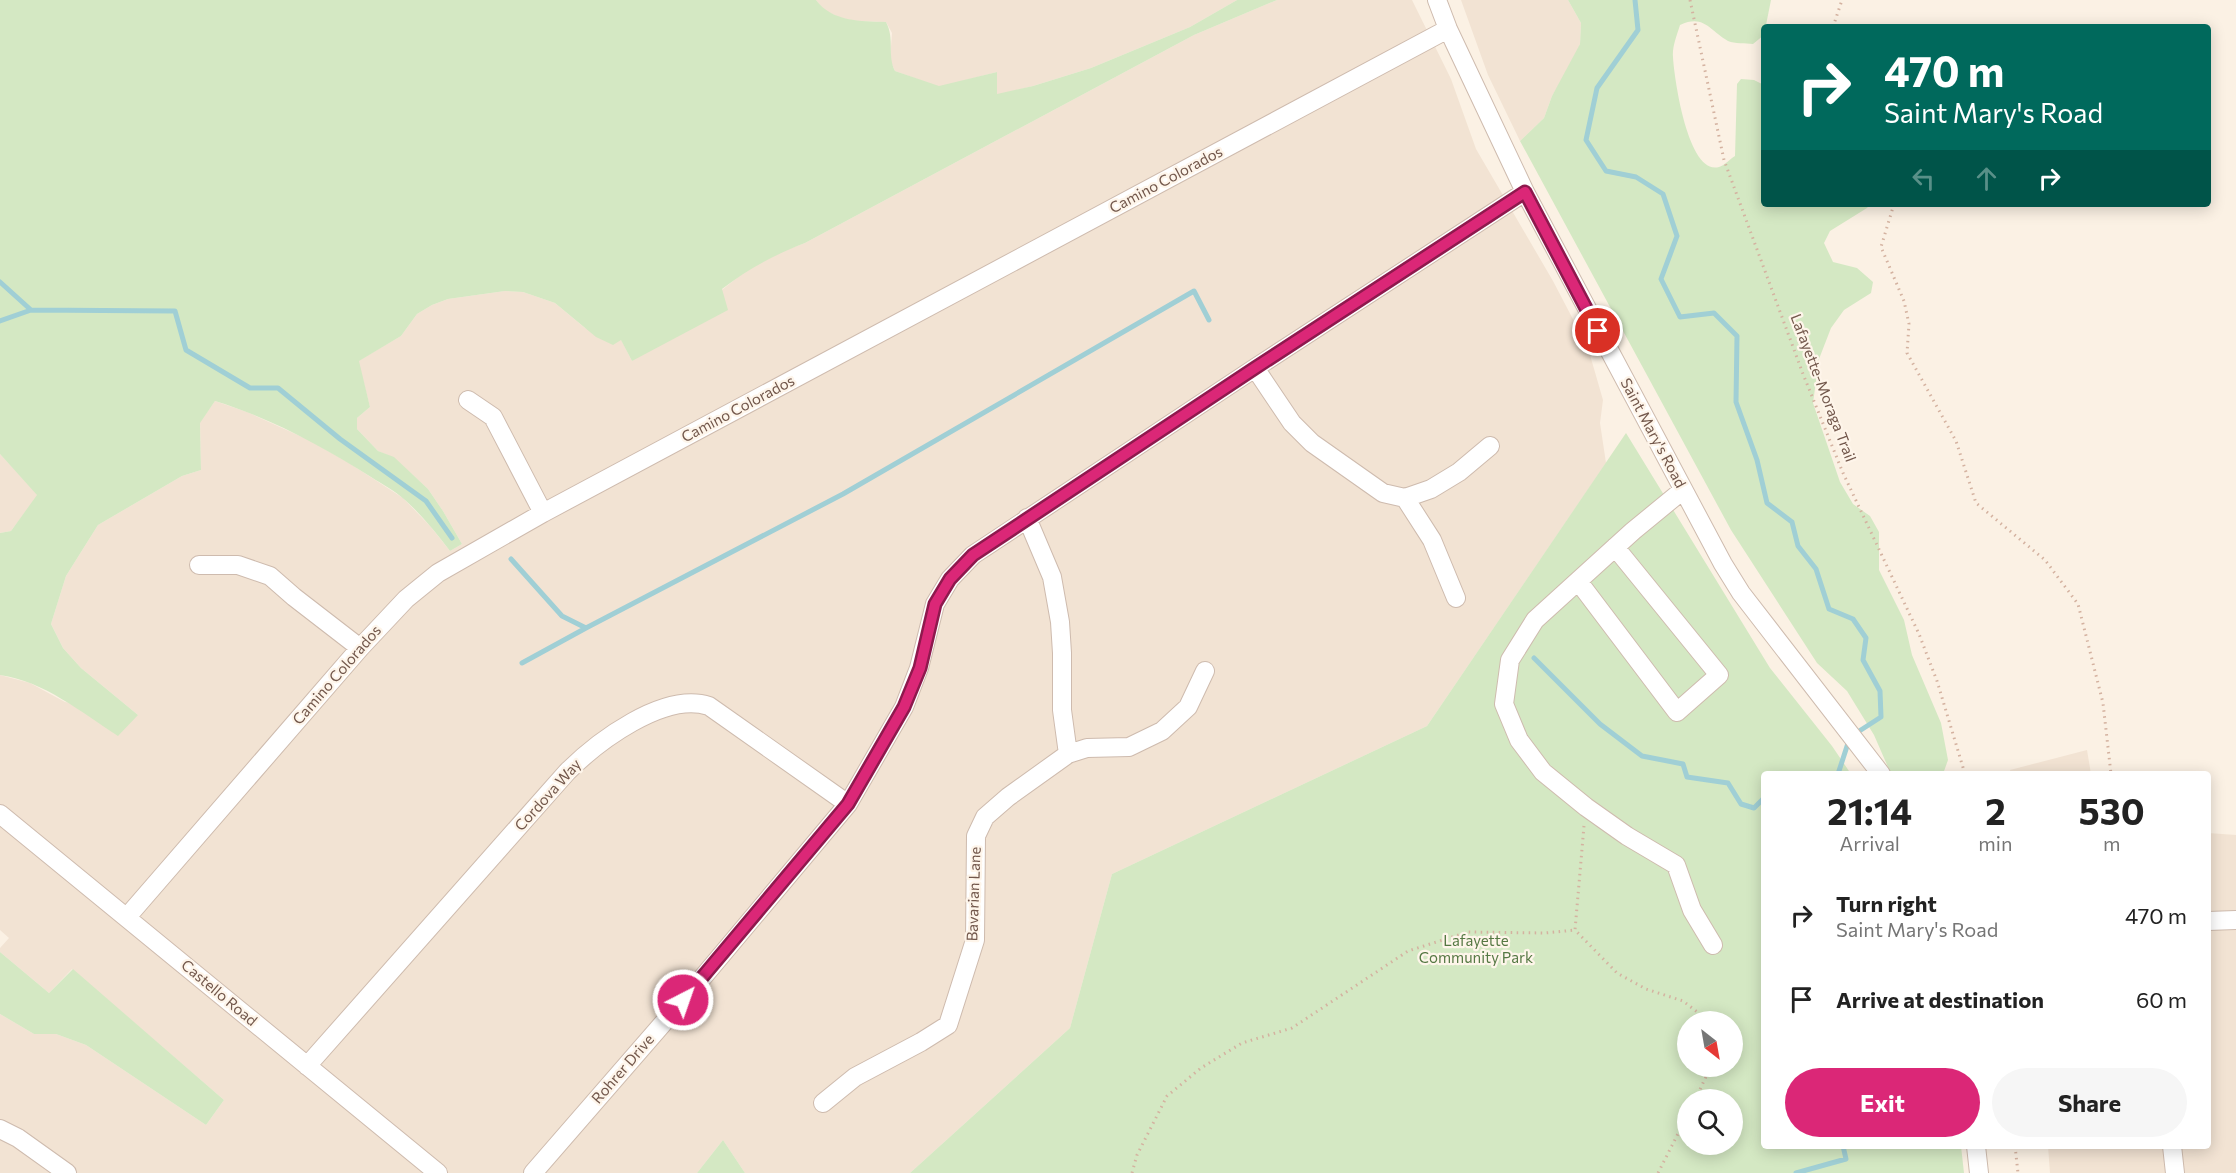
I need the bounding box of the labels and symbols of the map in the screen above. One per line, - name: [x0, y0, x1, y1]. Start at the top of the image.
- street label: Camino Colorados: [1106, 142, 1225, 217]
- pin: [1572, 305, 1623, 356]
- street label: Lafayette-Moraga Trail: [1787, 311, 1860, 464]
- street label: Camino Colorados: [678, 371, 797, 446]
- street label: Saint Mary's Road: [1617, 375, 1690, 490]
- street label: Camino Colorados: [288, 621, 384, 728]
- street label: Cordova Way: [510, 754, 584, 834]
- street label: Bavarian Lane: [962, 846, 984, 942]
- park label: Lafayette Community Park: [1419, 931, 1533, 966]
- street label: Castello Road: [178, 955, 261, 1029]
- position arrow: [651, 968, 715, 1032]
- north arrow: [1677, 1011, 1743, 1077]
- street label: Rohrer Drive: [587, 1030, 657, 1107]

